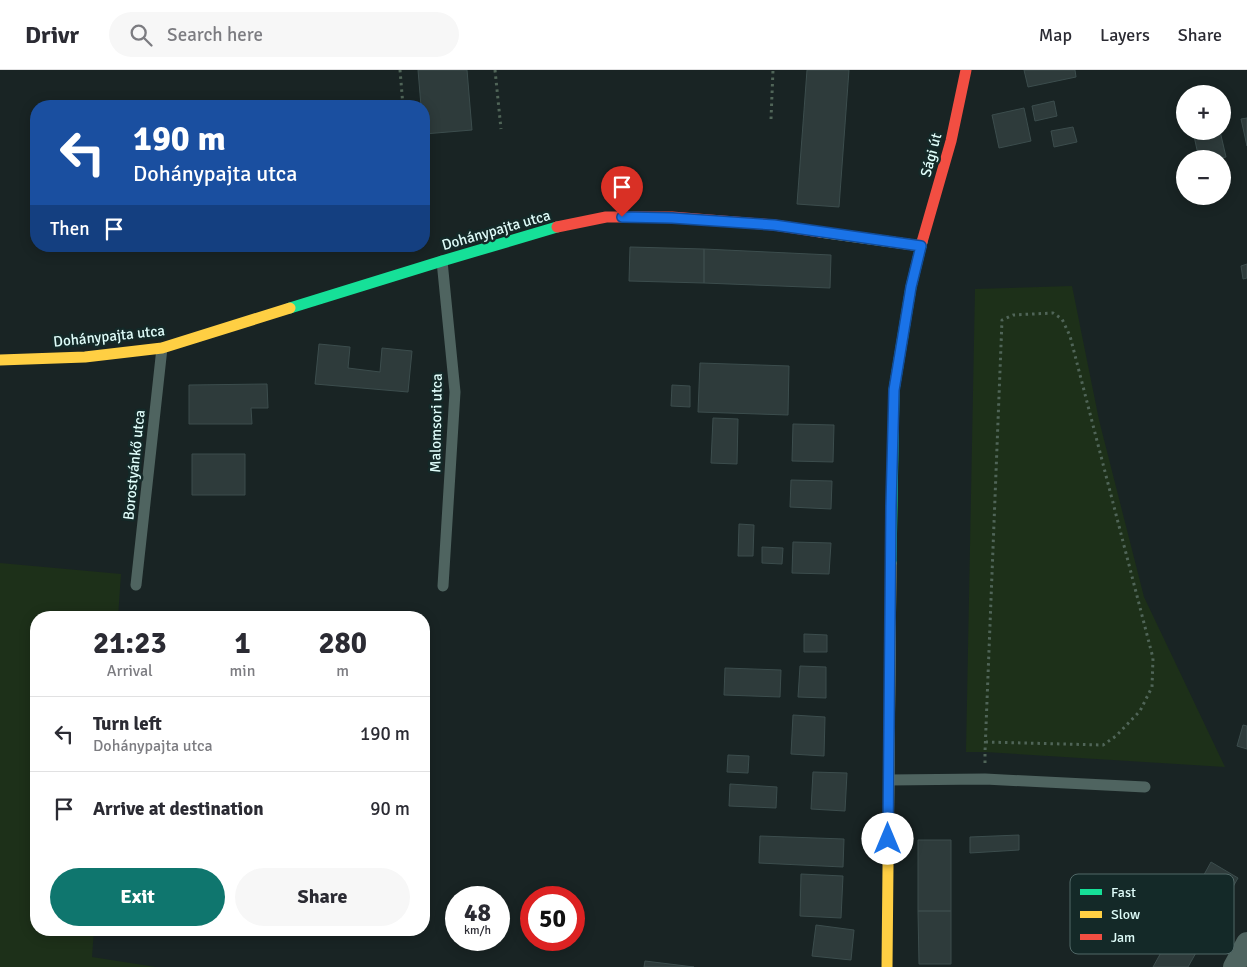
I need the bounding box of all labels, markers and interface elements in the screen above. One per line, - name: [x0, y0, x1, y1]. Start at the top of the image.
- search box: [109, 12, 459, 57]
- text: Drivr: [25, 20, 79, 50]
- icon: search: [127, 21, 155, 49]
- text: Search here: [167, 23, 263, 47]
- text: Map: [1039, 24, 1072, 46]
- text: Layers: [1100, 24, 1150, 46]
- text: Share: [1178, 24, 1222, 46]
- map controls: [1176, 85, 1231, 205]
- button: +: [1176, 85, 1231, 140]
- text: 190 m: [133, 117, 226, 160]
- icon: left: [50, 120, 115, 185]
- street label: Sági út: [917, 131, 945, 179]
- button: −: [1176, 150, 1231, 205]
- text: Dohánypajta utca: [133, 160, 297, 187]
- pin: [601, 166, 643, 217]
- icon: arrive: [608, 173, 636, 201]
- street label: Dohánypajta utca: [440, 206, 552, 254]
- icon: arrive: [100, 215, 128, 243]
- text: Then: [50, 217, 90, 241]
- street label: Dohánypajta utca: [52, 321, 166, 351]
- street label: Malomsori utca: [426, 373, 446, 473]
- street label: Borostyánkő utca: [119, 409, 149, 521]
- text: 21:23: [93, 625, 167, 662]
- text: 1: [234, 625, 251, 662]
- text: 280: [318, 625, 367, 662]
- text: Arrival: [107, 661, 153, 681]
- text: min: [230, 661, 255, 681]
- text: m: [336, 661, 349, 681]
- text: Turn left: [93, 712, 162, 736]
- icon: left: [50, 720, 78, 748]
- text: 190 m: [360, 722, 410, 746]
- text: Dohánypajta utca: [93, 736, 213, 756]
- icon: arrive: [50, 795, 78, 823]
- text: Arrive at destination: [93, 797, 264, 821]
- text: 90 m: [370, 797, 410, 821]
- position arrow: [861, 812, 913, 864]
- button: Exit: [50, 868, 225, 926]
- button: Share: [235, 868, 410, 926]
- legend: [1070, 874, 1234, 954]
- text: Fast: [1111, 884, 1136, 901]
- speed limit sign: 50: [520, 886, 585, 951]
- text: 48: [464, 897, 491, 928]
- text: Slow: [1111, 906, 1140, 923]
- text: km/h: [464, 923, 491, 938]
- text: Jam: [1111, 929, 1135, 946]

